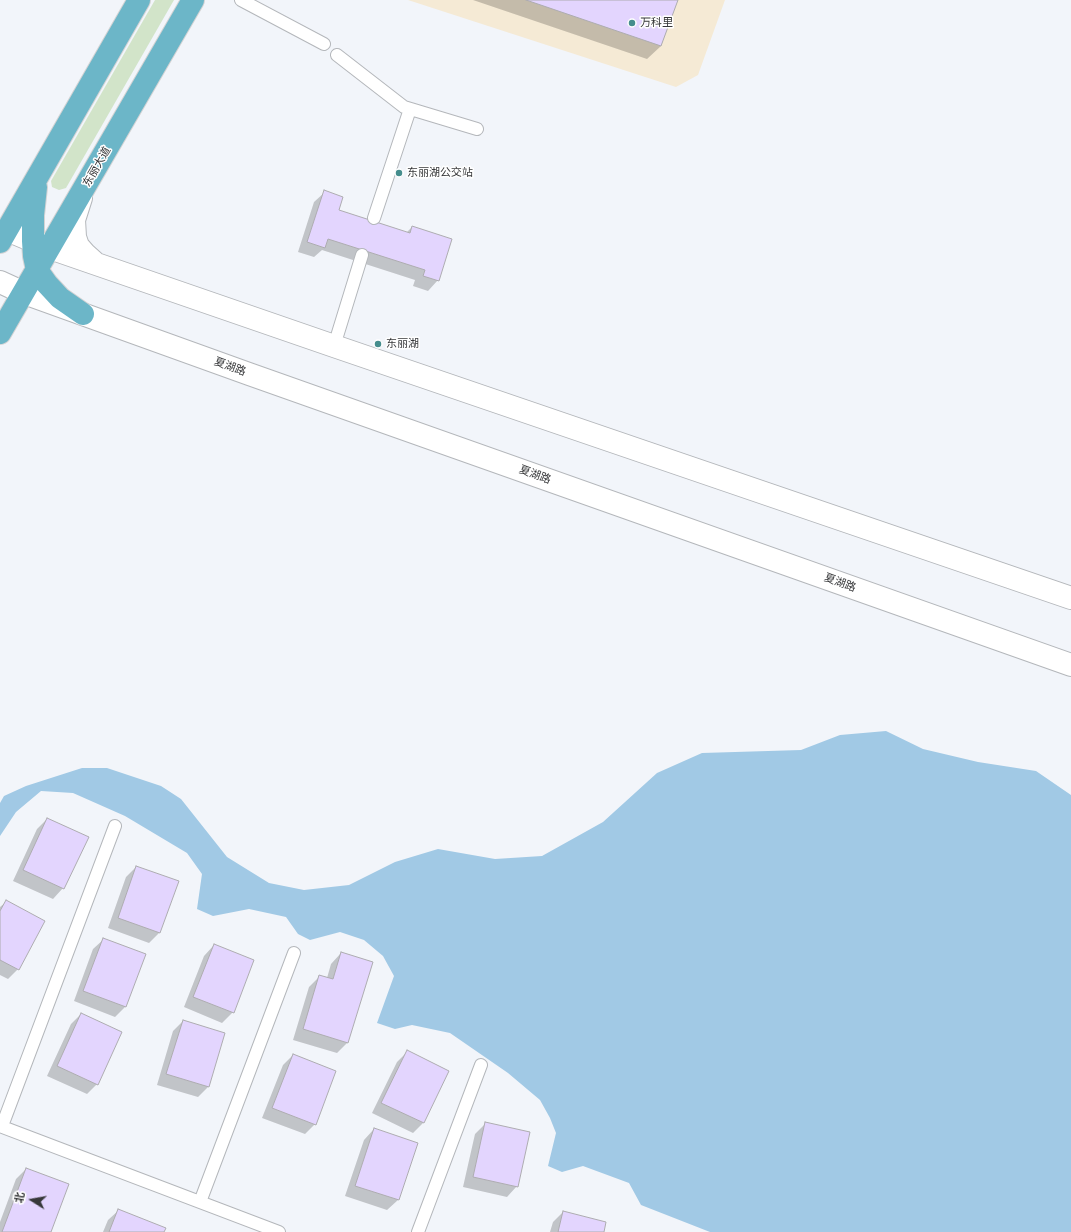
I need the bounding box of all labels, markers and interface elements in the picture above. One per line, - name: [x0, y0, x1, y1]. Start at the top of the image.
- place label: 万科里: [640, 16, 673, 30]
- marker: 万科里: [627, 18, 637, 28]
- street label: 东丽大道: [80, 145, 114, 189]
- place label: 东丽湖公交站: [407, 166, 473, 180]
- marker: 东丽湖公交站: [394, 168, 404, 178]
- place label: 东丽湖: [386, 337, 419, 351]
- marker: 东丽湖: [373, 339, 383, 349]
- street label: 夏湖路: [212, 355, 248, 379]
- street label: 夏湖路: [517, 463, 553, 487]
- street label: 夏湖路: [822, 571, 858, 595]
- north arrow: [12, 1180, 52, 1220]
- text: 北: [12, 1191, 27, 1204]

